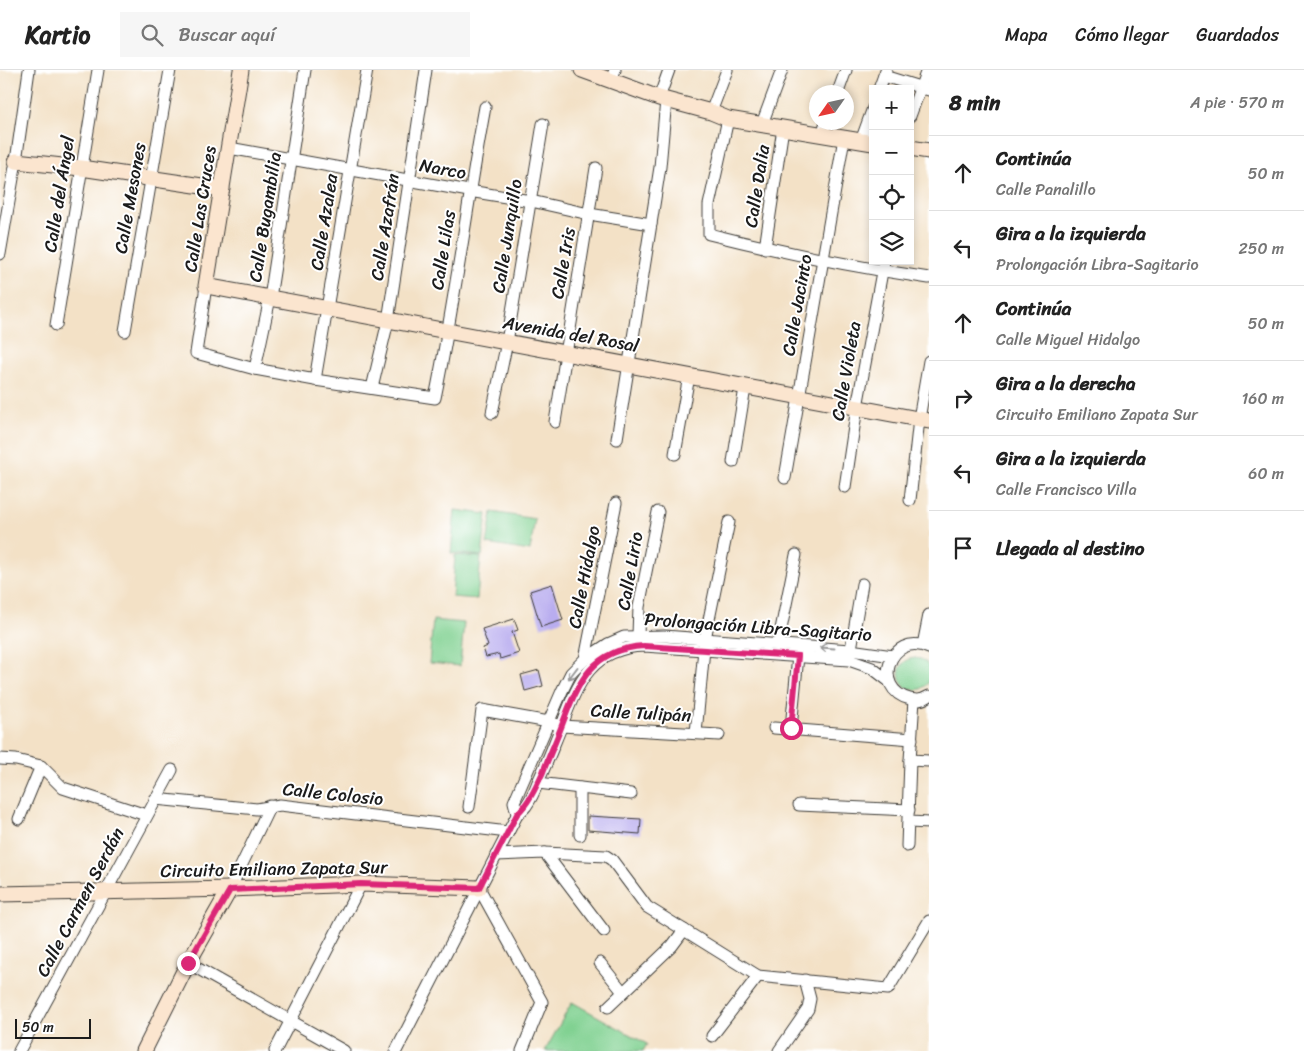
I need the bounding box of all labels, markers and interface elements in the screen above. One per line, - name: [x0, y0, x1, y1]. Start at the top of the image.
- search box: [120, 12, 470, 57]
- text: Kartio: [25, 14, 90, 56]
- text: Buscar aquí: [178, 18, 275, 51]
- text: Mapa: [1005, 19, 1047, 51]
- text: Cómo llegar: [1075, 19, 1168, 51]
- text: Guardados: [1196, 19, 1279, 51]
- icon: search: [138, 21, 166, 49]
- text: 8 min: [949, 84, 1000, 122]
- north arrow: [809, 85, 854, 130]
- map controls: [869, 85, 914, 265]
- button: +: [869, 85, 914, 130]
- text: A pie · 570 m: [1190, 88, 1284, 117]
- button: −: [869, 130, 914, 175]
- street label: Calle del Ángel: [34, 133, 84, 254]
- street label: Calle Mesones: [104, 139, 156, 256]
- street label: Calle Dalia: [735, 141, 779, 230]
- text: Continúa: [996, 142, 1071, 175]
- street label: Calle Las Cruces: [174, 143, 226, 274]
- street label: Narco: [417, 149, 469, 189]
- street label: Calle Bugambilia: [239, 150, 291, 284]
- icon: ahead: [949, 159, 977, 187]
- text: 50 m: [1248, 159, 1284, 188]
- street label: Calle Azalea: [301, 171, 348, 273]
- street label: Calle Azafrán: [361, 171, 409, 283]
- button: locate: [869, 175, 914, 220]
- text: Calle Panalillo: [996, 175, 1096, 204]
- street label: Calle Junquillo: [482, 177, 532, 295]
- street label: Calle Lilas: [421, 207, 465, 292]
- text: Gira a la izquierda: [996, 217, 1146, 250]
- button: layers: [869, 220, 914, 265]
- street label: Calle Iris: [541, 224, 585, 301]
- icon: left: [949, 234, 977, 262]
- text: 250 m: [1238, 234, 1284, 263]
- text: Prolongación Libra-Sagitario: [996, 250, 1199, 279]
- street label: Calle Jacinto: [772, 252, 822, 358]
- text: Continúa: [996, 292, 1071, 325]
- street label: Avenida del Rosal: [500, 306, 642, 362]
- icon: ahead: [949, 309, 977, 337]
- text: 50 m: [1248, 309, 1284, 338]
- street label: Calle Violeta: [822, 319, 870, 423]
- text: Calle Miguel Hidalgo: [996, 325, 1140, 354]
- text: Gira a la derecha: [996, 367, 1135, 400]
- icon: right: [949, 384, 977, 412]
- text: 160 m: [1241, 384, 1284, 413]
- text: Circuito Emiliano Zapata Sur: [996, 400, 1198, 429]
- text: Gira a la izquierda: [996, 442, 1146, 475]
- icon: left: [949, 459, 977, 487]
- text: 60 m: [1248, 459, 1284, 488]
- text: Calle Francisco Villa: [996, 475, 1137, 504]
- street label: Calle Hidalgo: [558, 523, 610, 631]
- street label: Calle Lirio: [607, 529, 653, 613]
- text: Llegada al destino: [996, 532, 1145, 565]
- icon: arrive: [949, 534, 977, 562]
- street label: Prolongación Libra-Sagitario: [643, 603, 873, 651]
- one-way arrow: [820, 643, 836, 653]
- one-way arrow: [567, 666, 578, 679]
- street label: Calle Tulipán: [590, 694, 692, 732]
- route start: [780, 717, 803, 740]
- street label: Calle Colosio: [281, 773, 385, 815]
- street label: Calle Carmen Serdán: [27, 821, 133, 983]
- street label: Circuito Emiliano Zapata Sur: [160, 851, 389, 887]
- route end: [177, 952, 200, 975]
- text: 50 m: [22, 1015, 54, 1040]
- scale bar: [15, 1016, 91, 1039]

